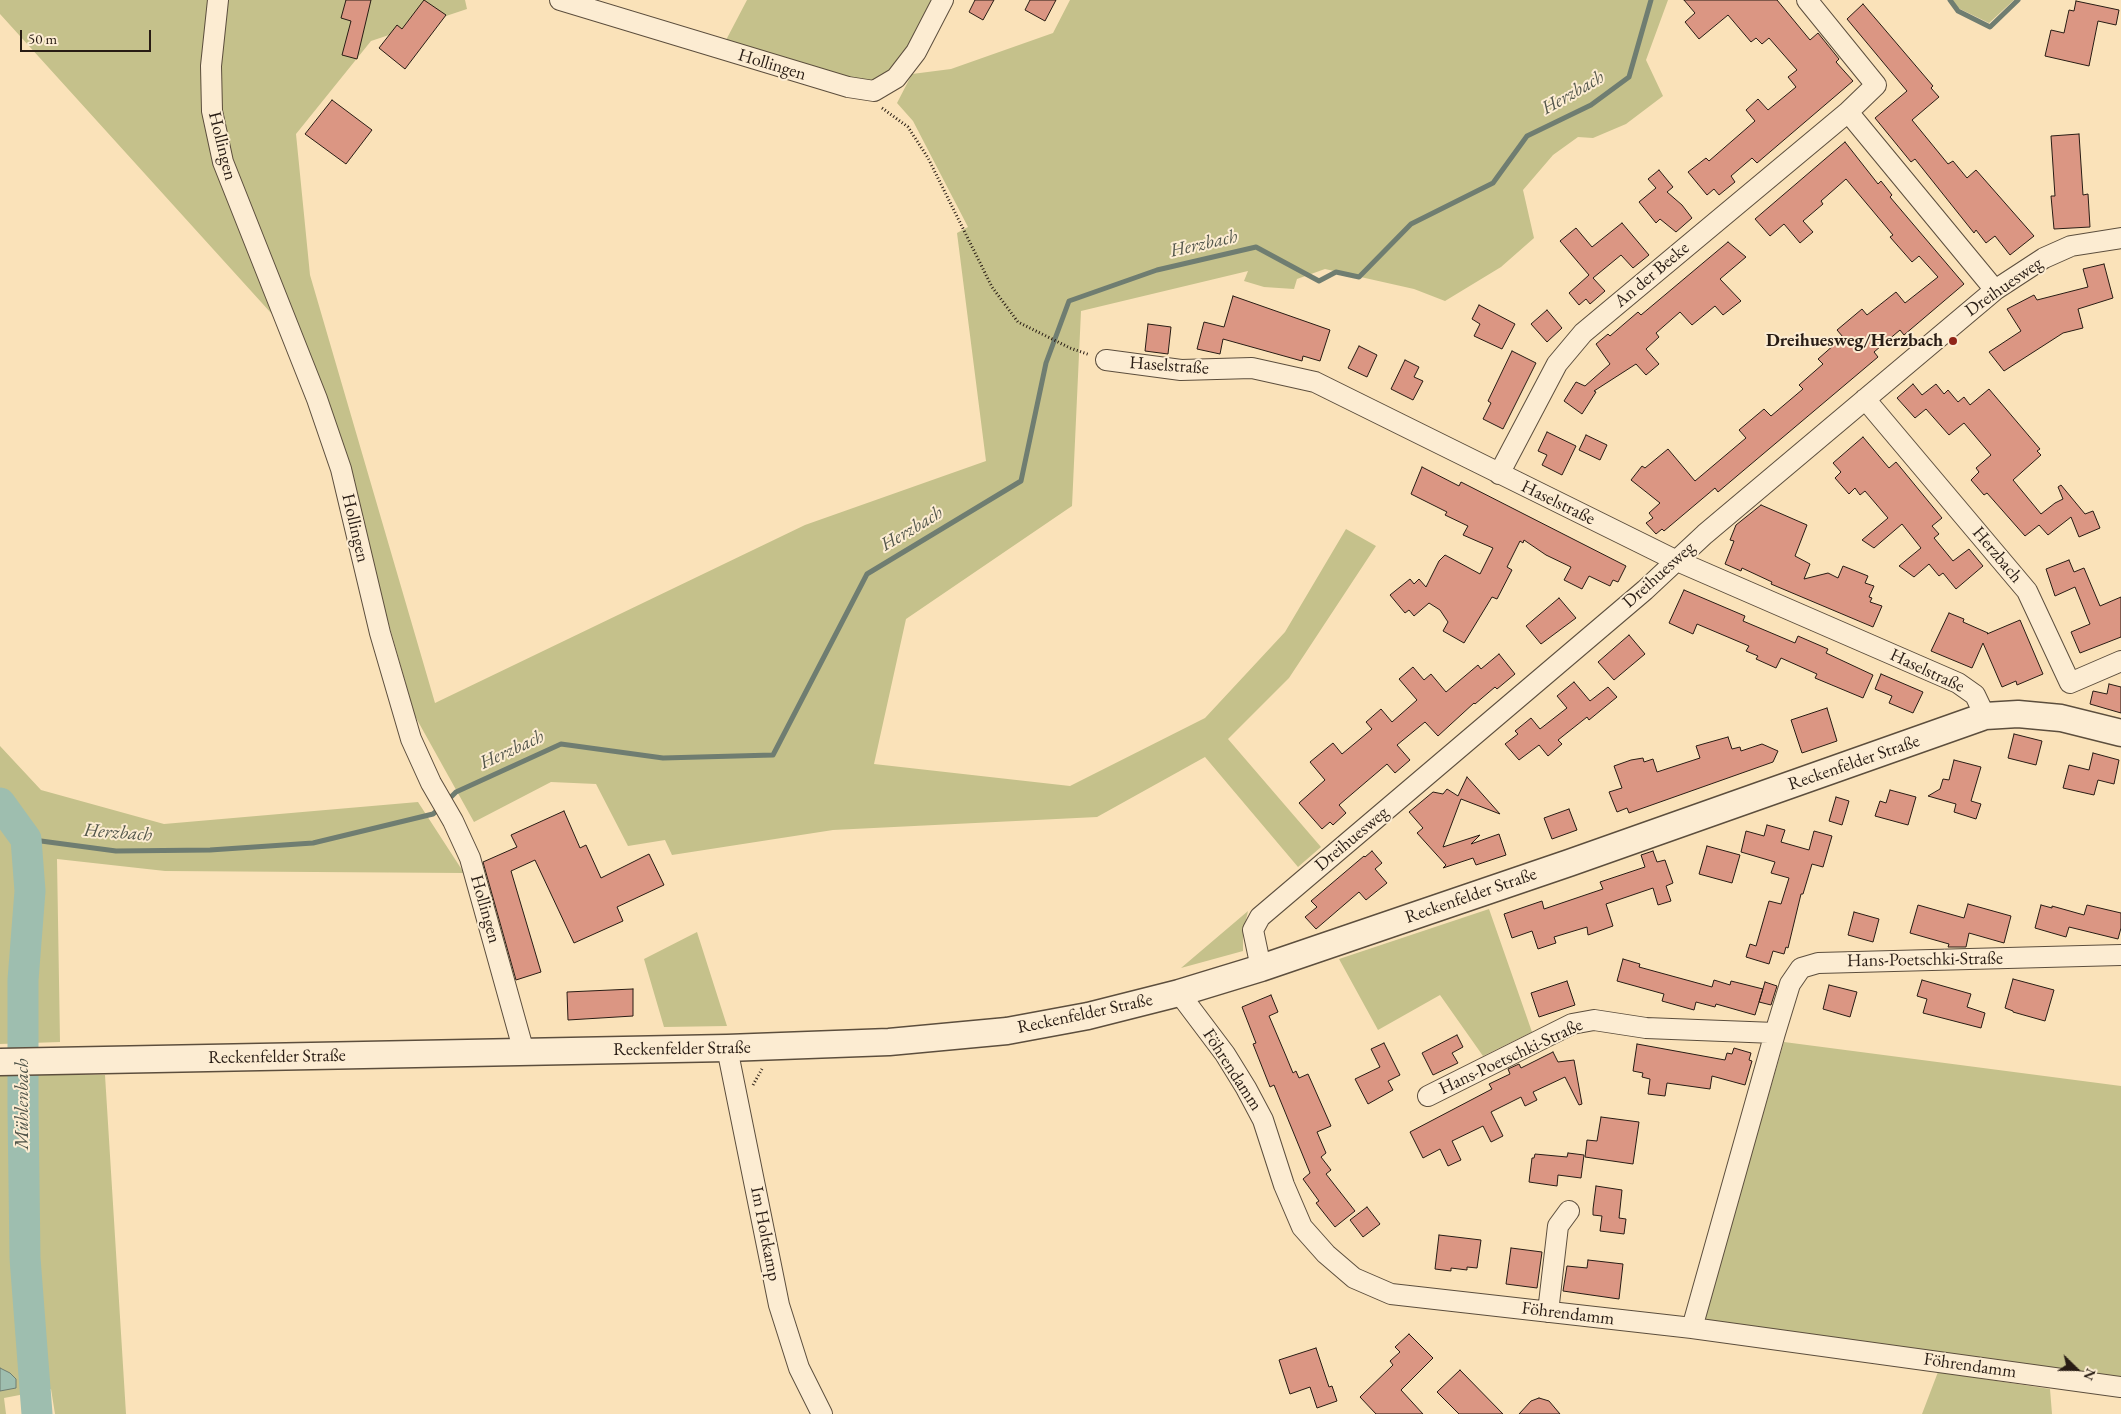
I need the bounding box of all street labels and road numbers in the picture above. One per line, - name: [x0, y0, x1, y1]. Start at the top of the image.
- street label: Hollingen: [735, 44, 809, 86]
- street label: Hollingen: [203, 109, 241, 183]
- street label: An der Beeke: [1610, 237, 1694, 313]
- street label: Dreihuesweg: [1961, 253, 2047, 321]
- street label: Haselstraße: [1129, 352, 1209, 380]
- street label: Haselstraße: [1517, 476, 1599, 530]
- street label: Hollingen: [337, 491, 373, 565]
- street label: Herzbach: [1967, 522, 2027, 588]
- street label: Dreihuesweg: [1619, 537, 1699, 613]
- street label: Haselstraße: [1886, 644, 1968, 698]
- street label: Reckenfelder Straße: [1785, 730, 1923, 796]
- street label: Dreihuesweg: [1311, 802, 1393, 876]
- street label: Reckenfelder Straße: [1402, 863, 1540, 929]
- street label: Hollingen: [465, 872, 505, 946]
- street label: Hans-Poetschki-Straße: [1847, 948, 2003, 972]
- street label: Reckenfelder Straße: [1015, 989, 1155, 1039]
- street label: Hans-Poetschki-Straße: [1436, 1014, 1586, 1100]
- street label: Föhrendamm: [1198, 1025, 1266, 1115]
- street label: Reckenfelder Straße: [613, 1037, 751, 1061]
- street label: Reckenfelder Straße: [208, 1045, 346, 1069]
- street label: Im Holtkamp: [745, 1185, 785, 1283]
- street label: Föhrendamm: [1520, 1298, 1616, 1330]
- street label: Föhrendamm: [1922, 1349, 2018, 1383]

